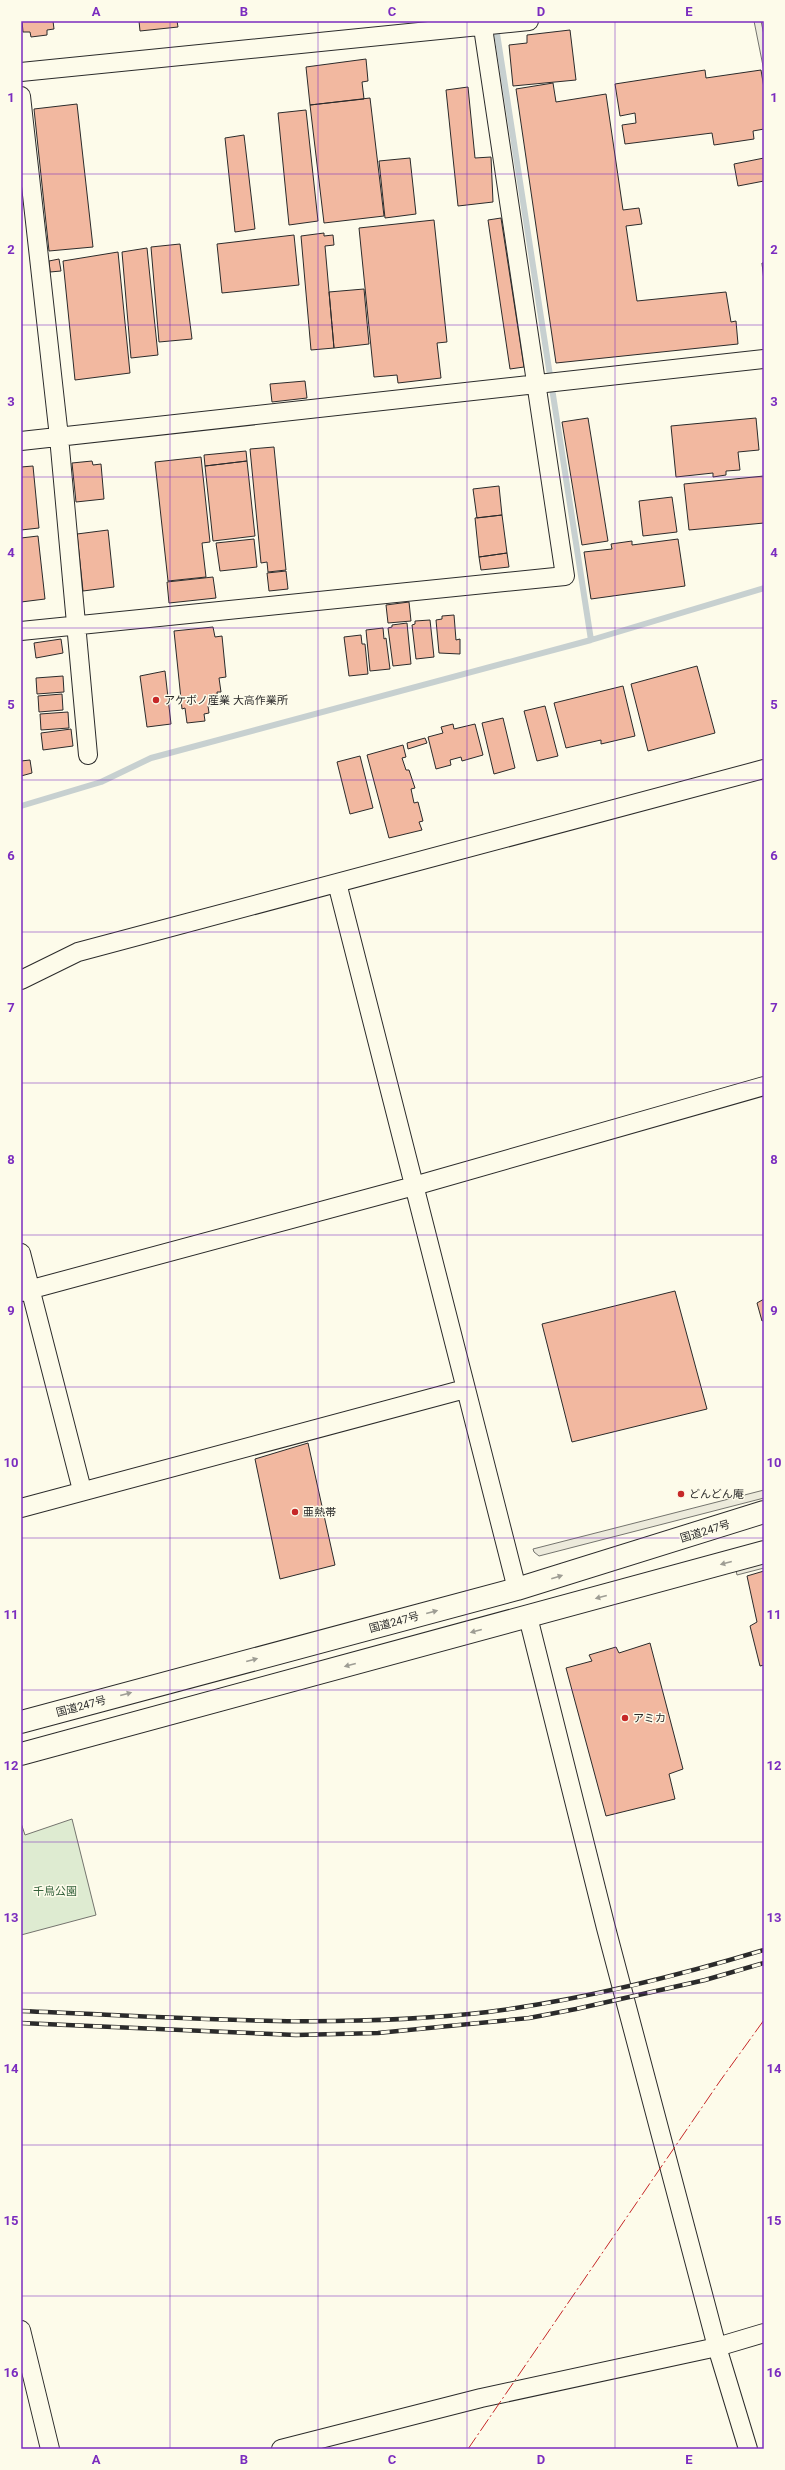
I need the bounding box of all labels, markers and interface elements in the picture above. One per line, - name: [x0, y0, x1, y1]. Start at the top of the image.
- text: A: [92, 4, 101, 19]
- text: B: [240, 4, 248, 19]
- text: C: [388, 4, 397, 19]
- text: D: [537, 4, 545, 19]
- text: E: [685, 4, 693, 19]
- text: 1: [7, 90, 15, 105]
- text: 1: [770, 90, 778, 105]
- text: 2: [7, 242, 15, 257]
- text: 2: [770, 242, 778, 257]
- text: 3: [7, 394, 15, 409]
- text: 3: [770, 394, 778, 409]
- text: 4: [7, 545, 15, 560]
- text: 4: [770, 545, 778, 560]
- place label: アケボノ産業 大高作業所: [164, 694, 289, 707]
- marker: アケボノ産業 大高作業所: [151, 695, 161, 705]
- text: 5: [7, 697, 15, 712]
- text: 5: [770, 697, 778, 712]
- text: 6: [7, 848, 15, 863]
- text: 6: [770, 848, 778, 863]
- text: 7: [7, 1000, 15, 1015]
- text: 7: [770, 1000, 778, 1015]
- text: 8: [7, 1152, 15, 1167]
- text: 8: [770, 1152, 778, 1167]
- text: 9: [7, 1303, 15, 1318]
- text: 9: [770, 1303, 778, 1318]
- text: 10: [4, 1455, 18, 1470]
- text: 10: [767, 1455, 781, 1470]
- place label: どんどん庵: [689, 1488, 744, 1501]
- marker: どんどん庵: [676, 1489, 686, 1499]
- place label: 亜熱帯: [303, 1506, 336, 1519]
- marker: 亜熱帯: [290, 1507, 300, 1517]
- street label: 国道247号: [679, 1518, 732, 1545]
- one-way arrow: [720, 1560, 733, 1566]
- one-way arrow: [551, 1574, 563, 1580]
- one-way arrow: [595, 1594, 607, 1600]
- text: 11: [4, 1607, 18, 1622]
- text: 11: [767, 1607, 781, 1622]
- one-way arrow: [426, 1609, 438, 1615]
- street label: 国道247号: [368, 1610, 421, 1635]
- one-way arrow: [469, 1629, 482, 1635]
- one-way arrow: [246, 1657, 258, 1663]
- one-way arrow: [344, 1663, 356, 1669]
- one-way arrow: [120, 1690, 133, 1696]
- street label: 国道247号: [55, 1694, 108, 1719]
- place label: アミカ: [633, 1712, 666, 1725]
- marker: アミカ: [620, 1713, 630, 1723]
- text: 12: [4, 1758, 18, 1773]
- text: 12: [767, 1758, 781, 1773]
- park label: 千鳥公園: [33, 1885, 77, 1898]
- text: 13: [4, 1910, 18, 1925]
- text: 13: [767, 1910, 781, 1925]
- text: 14: [4, 2061, 19, 2076]
- text: 14: [767, 2061, 782, 2076]
- text: 15: [4, 2213, 18, 2228]
- text: 15: [767, 2213, 781, 2228]
- text: 16: [4, 2365, 19, 2380]
- text: 16: [767, 2365, 782, 2380]
- text: A: [92, 2452, 101, 2467]
- text: B: [240, 2452, 248, 2467]
- text: C: [388, 2452, 397, 2467]
- text: D: [537, 2452, 545, 2467]
- text: E: [685, 2452, 693, 2467]

